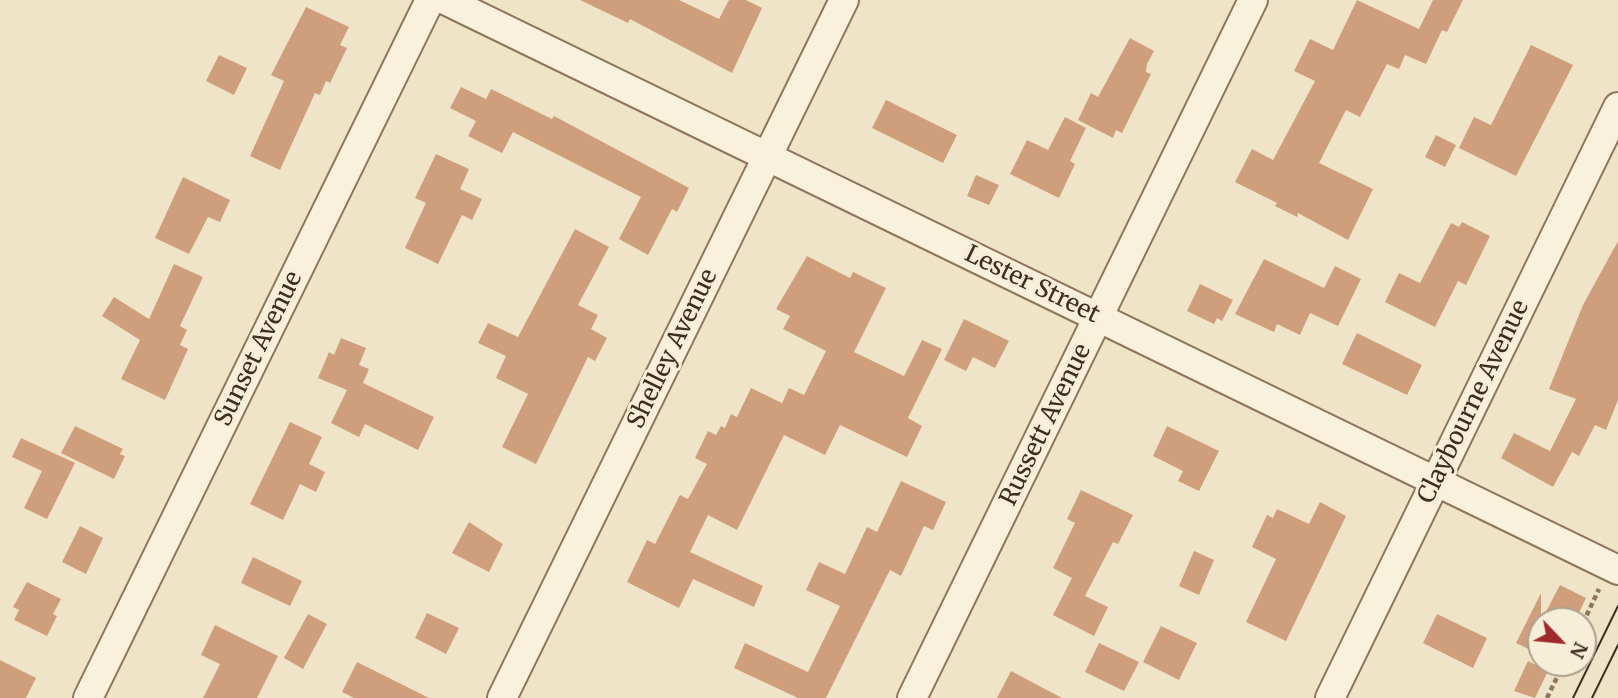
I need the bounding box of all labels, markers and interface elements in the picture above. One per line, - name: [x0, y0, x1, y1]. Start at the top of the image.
- street label: Lester Street: [960, 240, 1104, 330]
- street label: Shelley Avenue: [622, 265, 724, 433]
- street label: Sunset Avenue: [209, 267, 309, 431]
- street label: Claybourne Avenue: [1412, 296, 1536, 508]
- street label: Russett Avenue: [994, 339, 1098, 511]
- north arrow: [1527, 607, 1597, 677]
- text: N: [1565, 638, 1593, 662]

